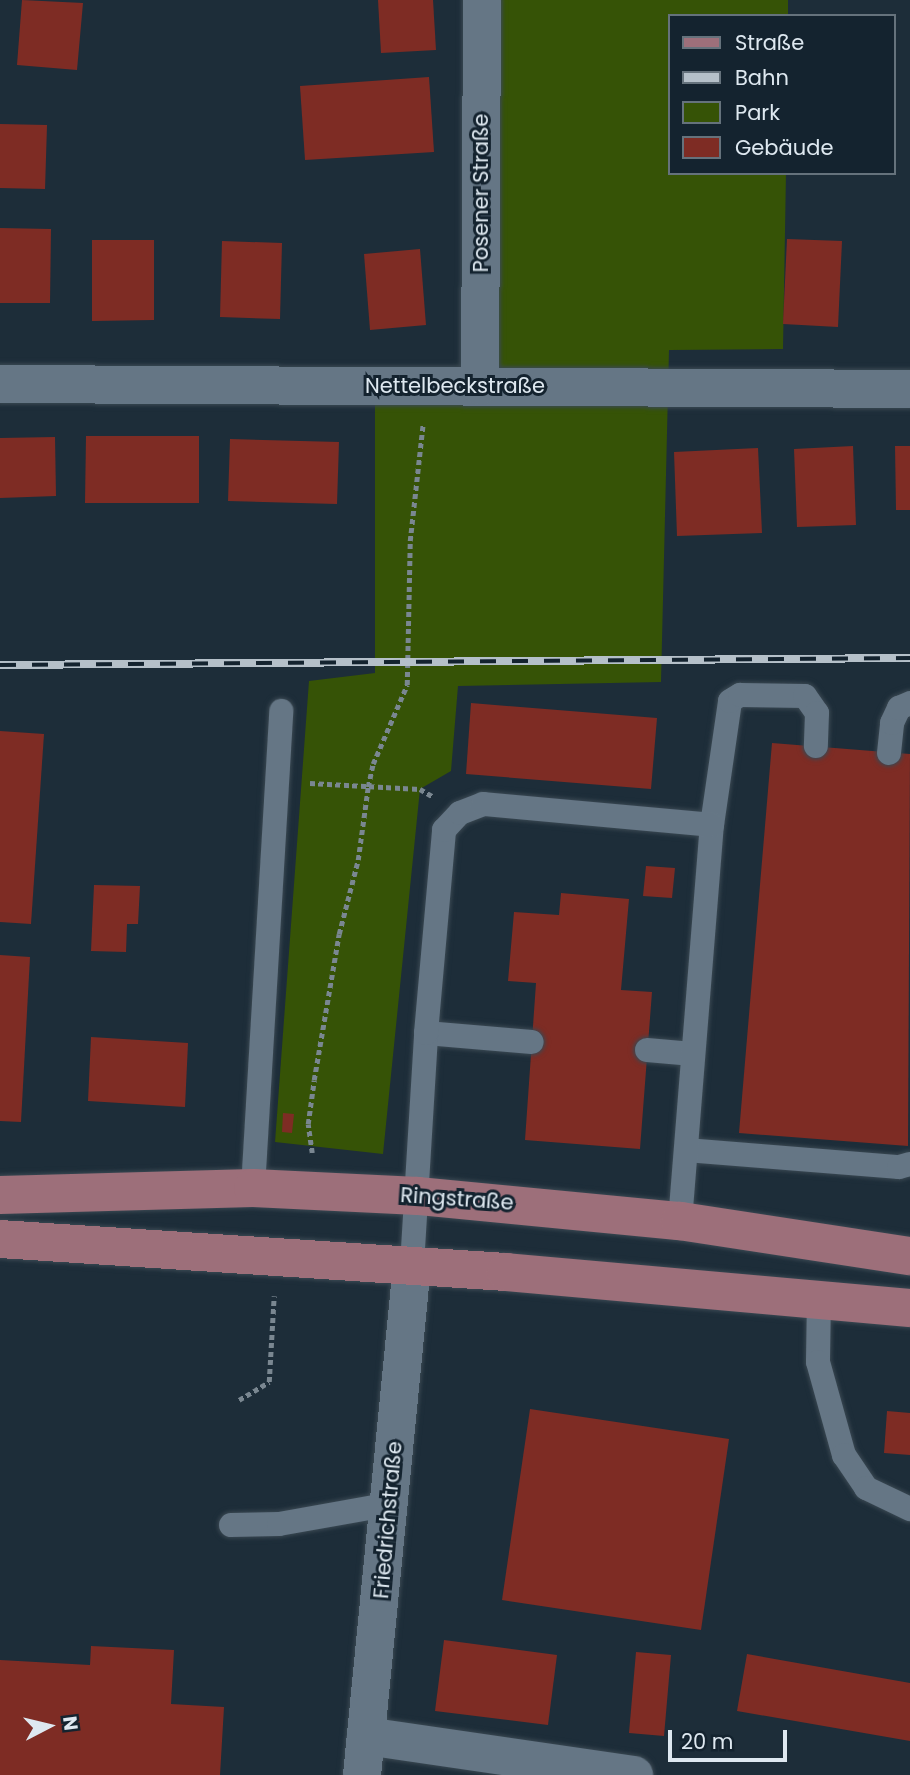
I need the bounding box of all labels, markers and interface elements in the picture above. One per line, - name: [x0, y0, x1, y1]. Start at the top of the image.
- legend: [668, 14, 896, 175]
- text: Straße: [735, 28, 804, 57]
- text: Bahn: [735, 63, 789, 92]
- text: Park: [735, 98, 780, 127]
- street label: Posener Straße: [468, 114, 494, 272]
- text: Gebäude: [735, 133, 833, 162]
- street label: Nettelbeckstraße: [365, 373, 545, 399]
- street label: Ringstraße: [399, 1182, 515, 1216]
- street label: Friedrichstraße: [369, 1440, 407, 1600]
- north arrow: [14, 1691, 84, 1761]
- text: N: [56, 1715, 85, 1732]
- scale bar: [672, 1716, 791, 1760]
- text: 20 m: [681, 1727, 734, 1756]

